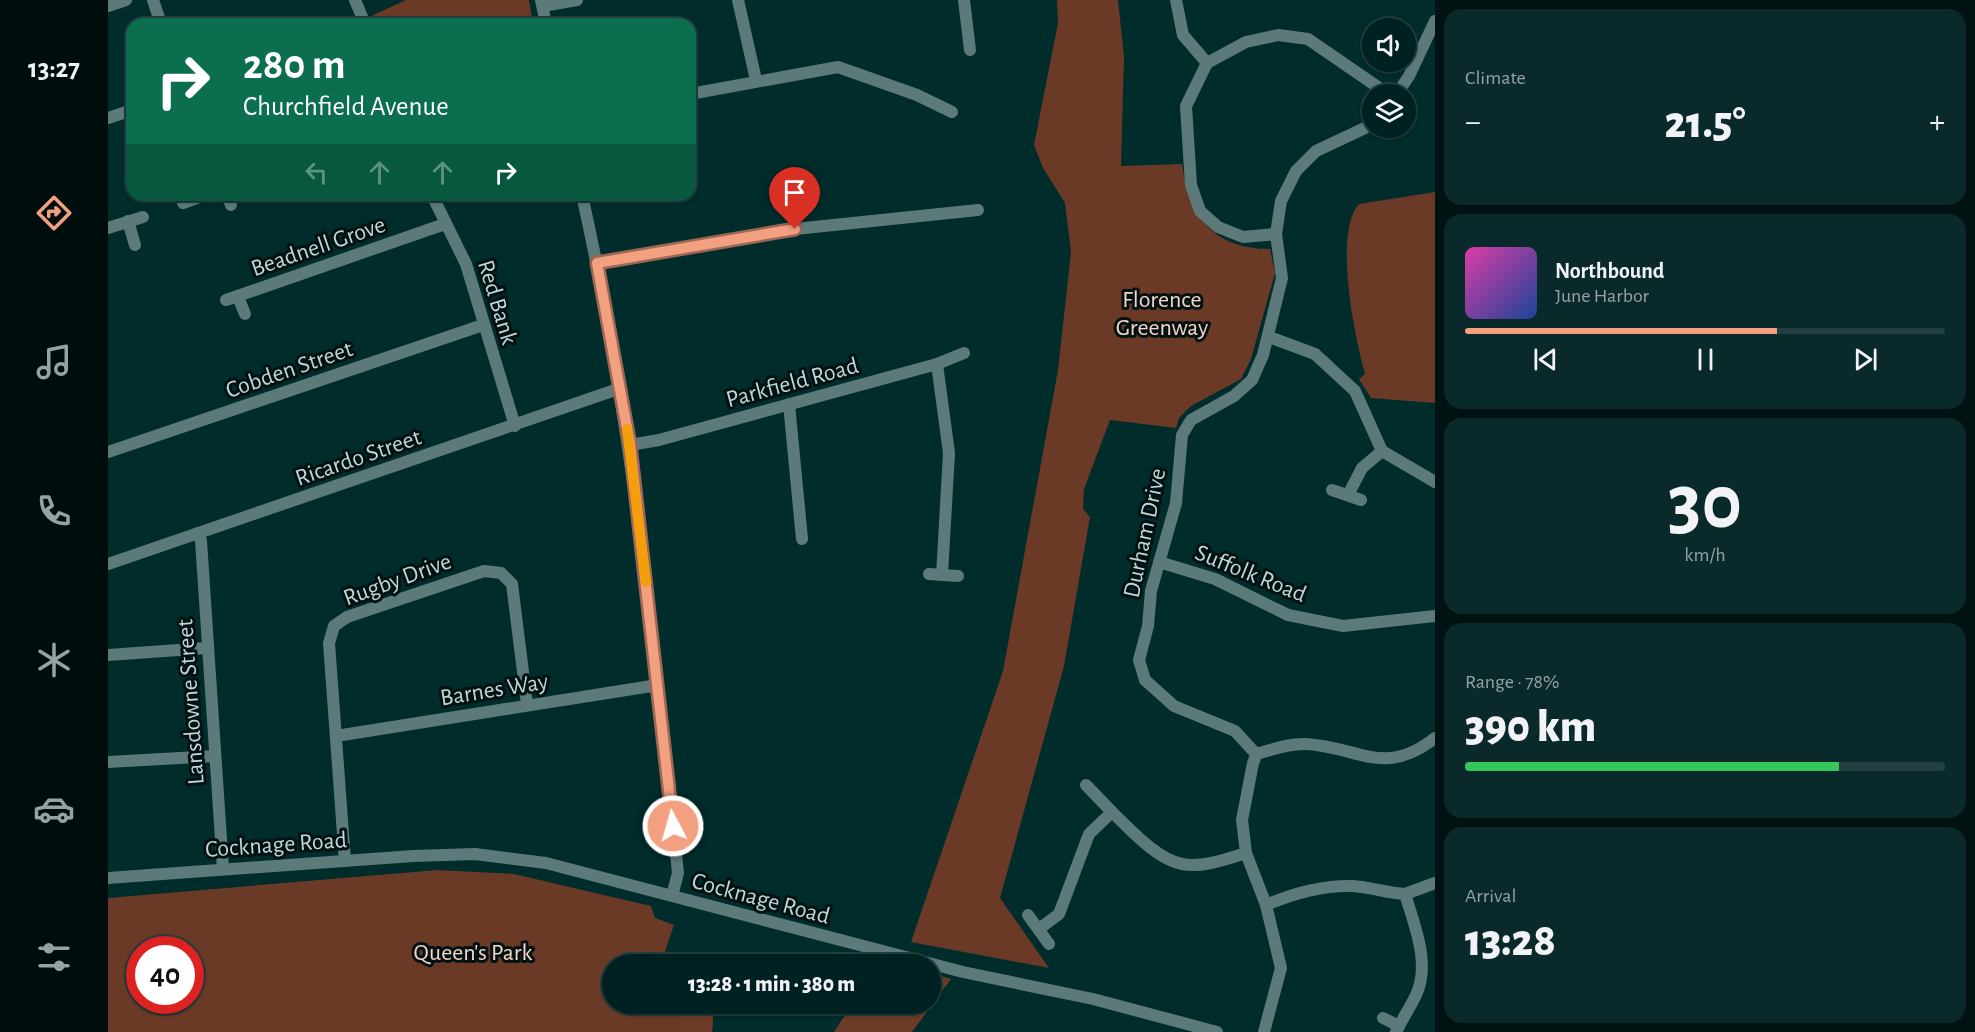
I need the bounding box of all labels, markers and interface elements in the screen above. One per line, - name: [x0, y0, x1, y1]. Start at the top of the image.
- map controls: [1362, 18, 1416, 138]
- button: sound: [1362, 18, 1416, 72]
- icon: right: [144, 42, 222, 120]
- text: 280 m: [243, 44, 346, 86]
- text: 13:27: [28, 55, 80, 82]
- text: Climate: [1465, 68, 1526, 88]
- button: layers: [1362, 84, 1416, 138]
- text: Churchfield Avenue: [243, 93, 449, 120]
- text: 21.5°: [1664, 101, 1746, 146]
- text: −: [1465, 106, 1481, 139]
- text: +: [1929, 106, 1945, 139]
- icon: left: [300, 156, 333, 189]
- icon: ahead: [363, 156, 396, 189]
- icon: ahead: [426, 156, 459, 189]
- icon: right: [489, 156, 522, 189]
- pin: [769, 167, 820, 229]
- icon: arrive: [778, 176, 811, 209]
- icon: directions: [33, 192, 75, 234]
- street label: Beadnell Grove: [248, 213, 389, 281]
- street label: Red Bank: [473, 257, 521, 347]
- text: Northbound: [1555, 260, 1664, 282]
- text: June Harbor: [1555, 286, 1649, 306]
- park label: Florence Greenway: [1116, 288, 1208, 340]
- street label: Cobden Street: [223, 337, 356, 403]
- icon: music: [33, 341, 75, 383]
- icon: previous: [1529, 343, 1562, 376]
- icon: pause: [1689, 343, 1722, 376]
- icon: next: [1849, 343, 1882, 376]
- street label: Parkfield Road: [724, 354, 861, 412]
- street label: Ricardo Street: [292, 425, 425, 491]
- text: 30: [1668, 465, 1742, 543]
- street label: Durham Drive: [1120, 466, 1170, 600]
- icon: phone: [33, 490, 75, 532]
- street label: Suffolk Road: [1192, 541, 1310, 607]
- text: km/h: [1684, 545, 1726, 565]
- street label: Rugby Drive: [340, 549, 454, 611]
- street label: Lansdowne Street: [173, 618, 209, 786]
- icon: climate: [33, 639, 75, 681]
- street label: Barnes Way: [438, 670, 550, 710]
- text: Range · 78%: [1465, 672, 1560, 692]
- text: 390 km: [1465, 705, 1596, 750]
- icon: car: [33, 788, 75, 830]
- position arrow: [641, 794, 705, 858]
- street label: Cocknage Road: [204, 828, 348, 862]
- street label: Cocknage Road: [689, 869, 832, 929]
- text: Arrival: [1465, 886, 1516, 906]
- text: 13:28: [1465, 919, 1556, 964]
- icon: filters: [33, 936, 75, 978]
- speed limit sign: 40: [126, 936, 204, 1014]
- park label: Queen's Park: [414, 941, 532, 965]
- text: 13:28 · 1 min · 380 m: [688, 973, 855, 995]

